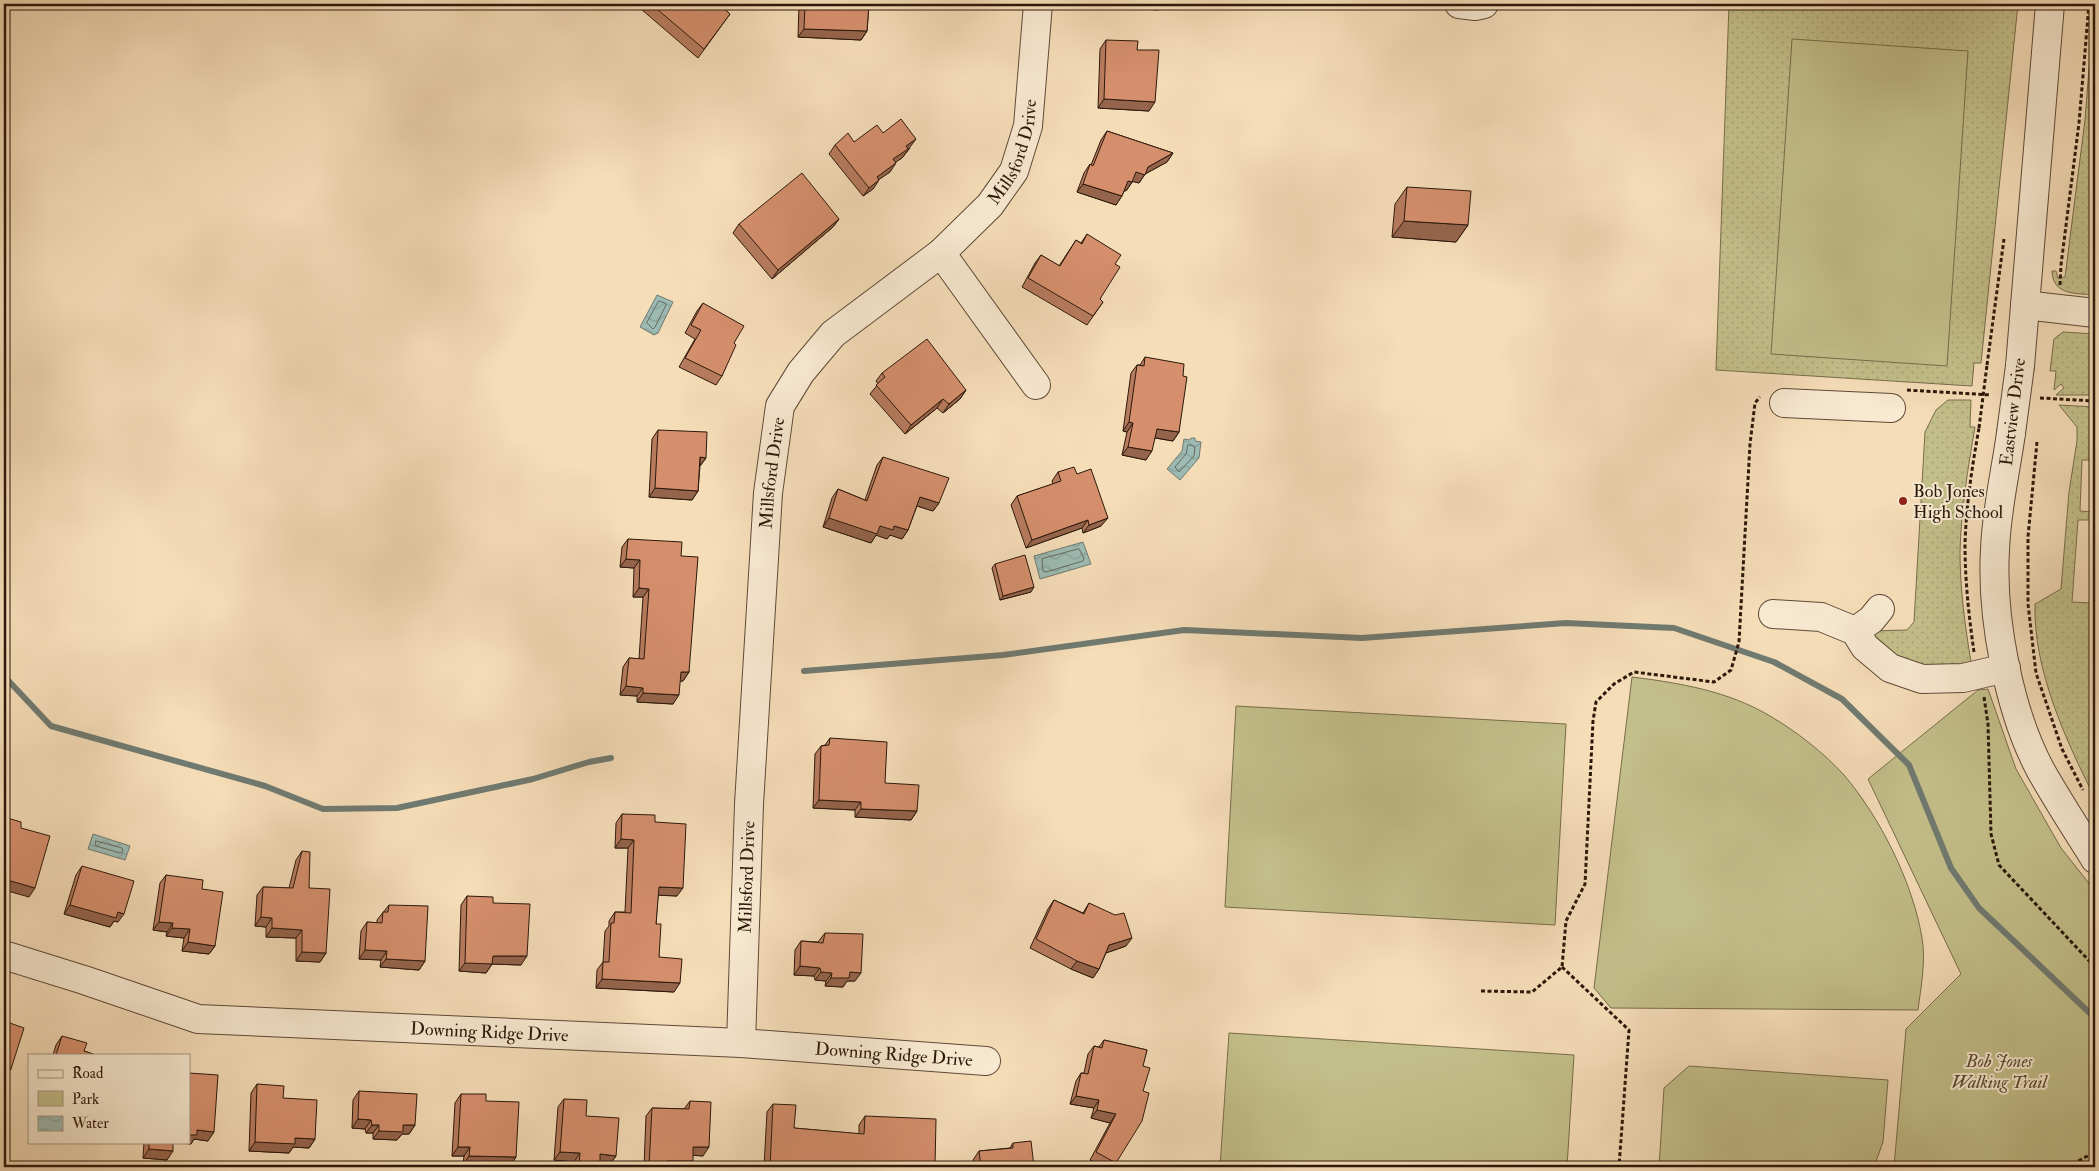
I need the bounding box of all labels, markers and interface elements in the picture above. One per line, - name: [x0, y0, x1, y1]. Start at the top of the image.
- street label: Millsford Drive: [982, 98, 1042, 209]
- street label: Eastview Drive: [1995, 356, 2031, 467]
- street label: Millsford Drive: [754, 415, 790, 530]
- place label: Bob Jones High School: [1913, 480, 2004, 524]
- marker: Bob Jones High School: [1897, 495, 1909, 507]
- street label: Millsford Drive: [733, 820, 760, 934]
- street label: Downing Ridge Drive: [410, 1017, 569, 1047]
- street label: Downing Ridge Drive: [814, 1037, 974, 1072]
- park label: Bob Jones Walking Trail: [1951, 1050, 2048, 1094]
- legend: [28, 1054, 190, 1144]
- text: Road: [72, 1064, 104, 1083]
- text: Park: [72, 1090, 99, 1109]
- text: Water: [71, 1114, 109, 1133]

